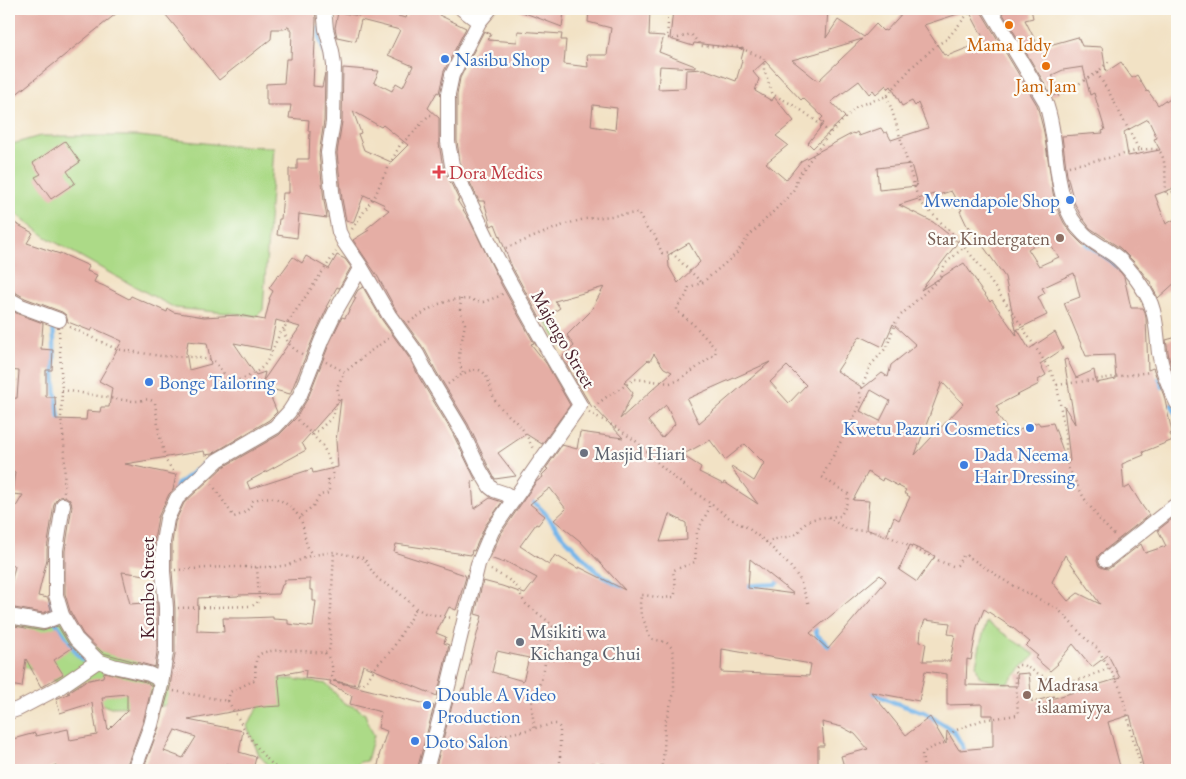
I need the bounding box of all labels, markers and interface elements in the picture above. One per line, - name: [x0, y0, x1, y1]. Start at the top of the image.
- marker: Mama Iddy: [1003, 19, 1015, 31]
- place label: Mama Iddy: [967, 32, 1052, 57]
- place label: Nasibu Shop: [455, 47, 550, 72]
- marker: Nasibu Shop: [439, 53, 451, 65]
- marker: Jam Jam: [1040, 60, 1052, 72]
- place label: Jam Jam: [1013, 73, 1077, 98]
- place label: Dora Medics: [449, 160, 543, 185]
- marker: Dora Medics: [433, 166, 445, 178]
- place label: Mwendapole Shop: [924, 188, 1060, 213]
- marker: Mwendapole Shop: [1064, 194, 1076, 206]
- place label: Star Kindergaten: [927, 226, 1050, 251]
- marker: Star Kindergaten: [1054, 232, 1066, 244]
- street label: Majengo Street: [525, 286, 602, 393]
- place label: Bonge Tailoring: [159, 370, 276, 395]
- marker: Bonge Tailoring: [143, 376, 155, 388]
- place label: Kwetu Pazuri Cosmetics: [843, 416, 1020, 441]
- marker: Kwetu Pazuri Cosmetics: [1024, 422, 1036, 434]
- place label: Masjid Hiari: [594, 441, 686, 466]
- place label: Dada Neema Hair Dressing: [974, 442, 1076, 489]
- marker: Masjid Hiari: [578, 447, 590, 459]
- marker: Dada Neema Hair Dressing: [958, 459, 970, 471]
- street label: Kombo Street: [135, 537, 160, 639]
- place label: Msikiti wa Kichanga Chui: [530, 619, 641, 666]
- marker: Msikiti wa Kichanga Chui: [514, 636, 526, 648]
- place label: Madrasa islaamiyya: [1037, 672, 1111, 719]
- place label: Double A Video Production: [437, 682, 556, 729]
- marker: Madrasa islaamiyya: [1021, 689, 1033, 701]
- marker: Double A Video Production: [421, 699, 433, 711]
- place label: Doto Salon: [425, 729, 508, 754]
- marker: Doto Salon: [409, 735, 421, 747]

